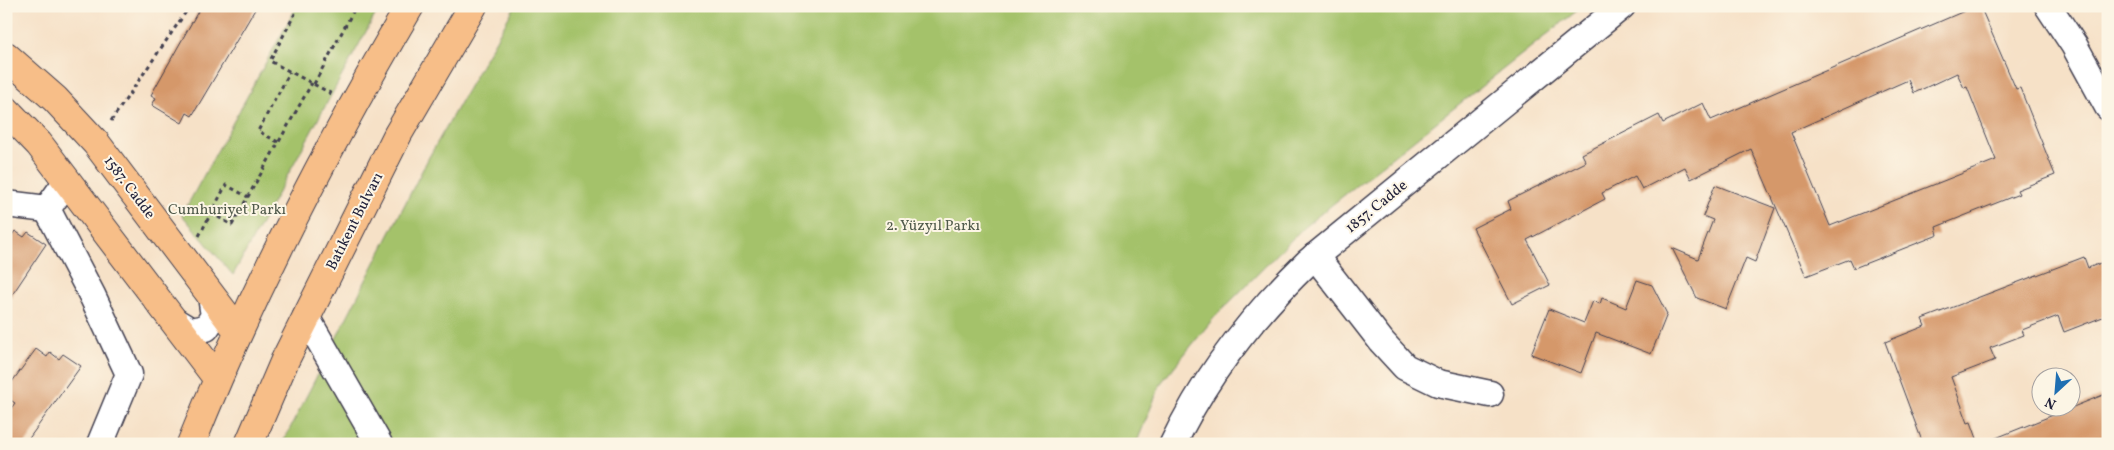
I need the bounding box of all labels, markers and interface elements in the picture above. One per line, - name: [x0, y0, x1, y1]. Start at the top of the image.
- street label: 1587. Cadde: [98, 152, 160, 224]
- street label: Batıkent Bulvarı: [322, 169, 389, 274]
- street label: 1857. Cadde: [1342, 176, 1412, 239]
- park label: Cumhuriyet Parkı: [168, 200, 286, 221]
- park label: 2. Yüzyıl Parkı: [886, 216, 980, 237]
- north arrow: [2032, 368, 2082, 418]
- text: N: [2042, 392, 2060, 413]

